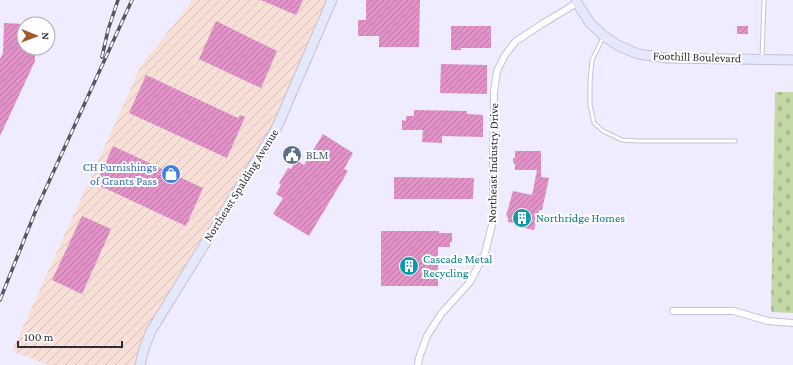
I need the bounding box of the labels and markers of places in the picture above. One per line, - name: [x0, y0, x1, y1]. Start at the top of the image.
- public building icon: BLM: [281, 144, 303, 166]
- place label: BLM: [306, 148, 329, 162]
- place label: CH Furnishings of Grants Pass: [83, 160, 157, 188]
- shop icon: CH Furnishings of Grants Pass: [160, 163, 182, 185]
- building icon: Northridge Homes: [511, 207, 533, 229]
- place label: Northridge Homes: [536, 211, 625, 225]
- place label: Cascade Metal Recycling: [423, 252, 493, 280]
- building icon: Cascade Metal Recycling: [398, 255, 420, 277]

